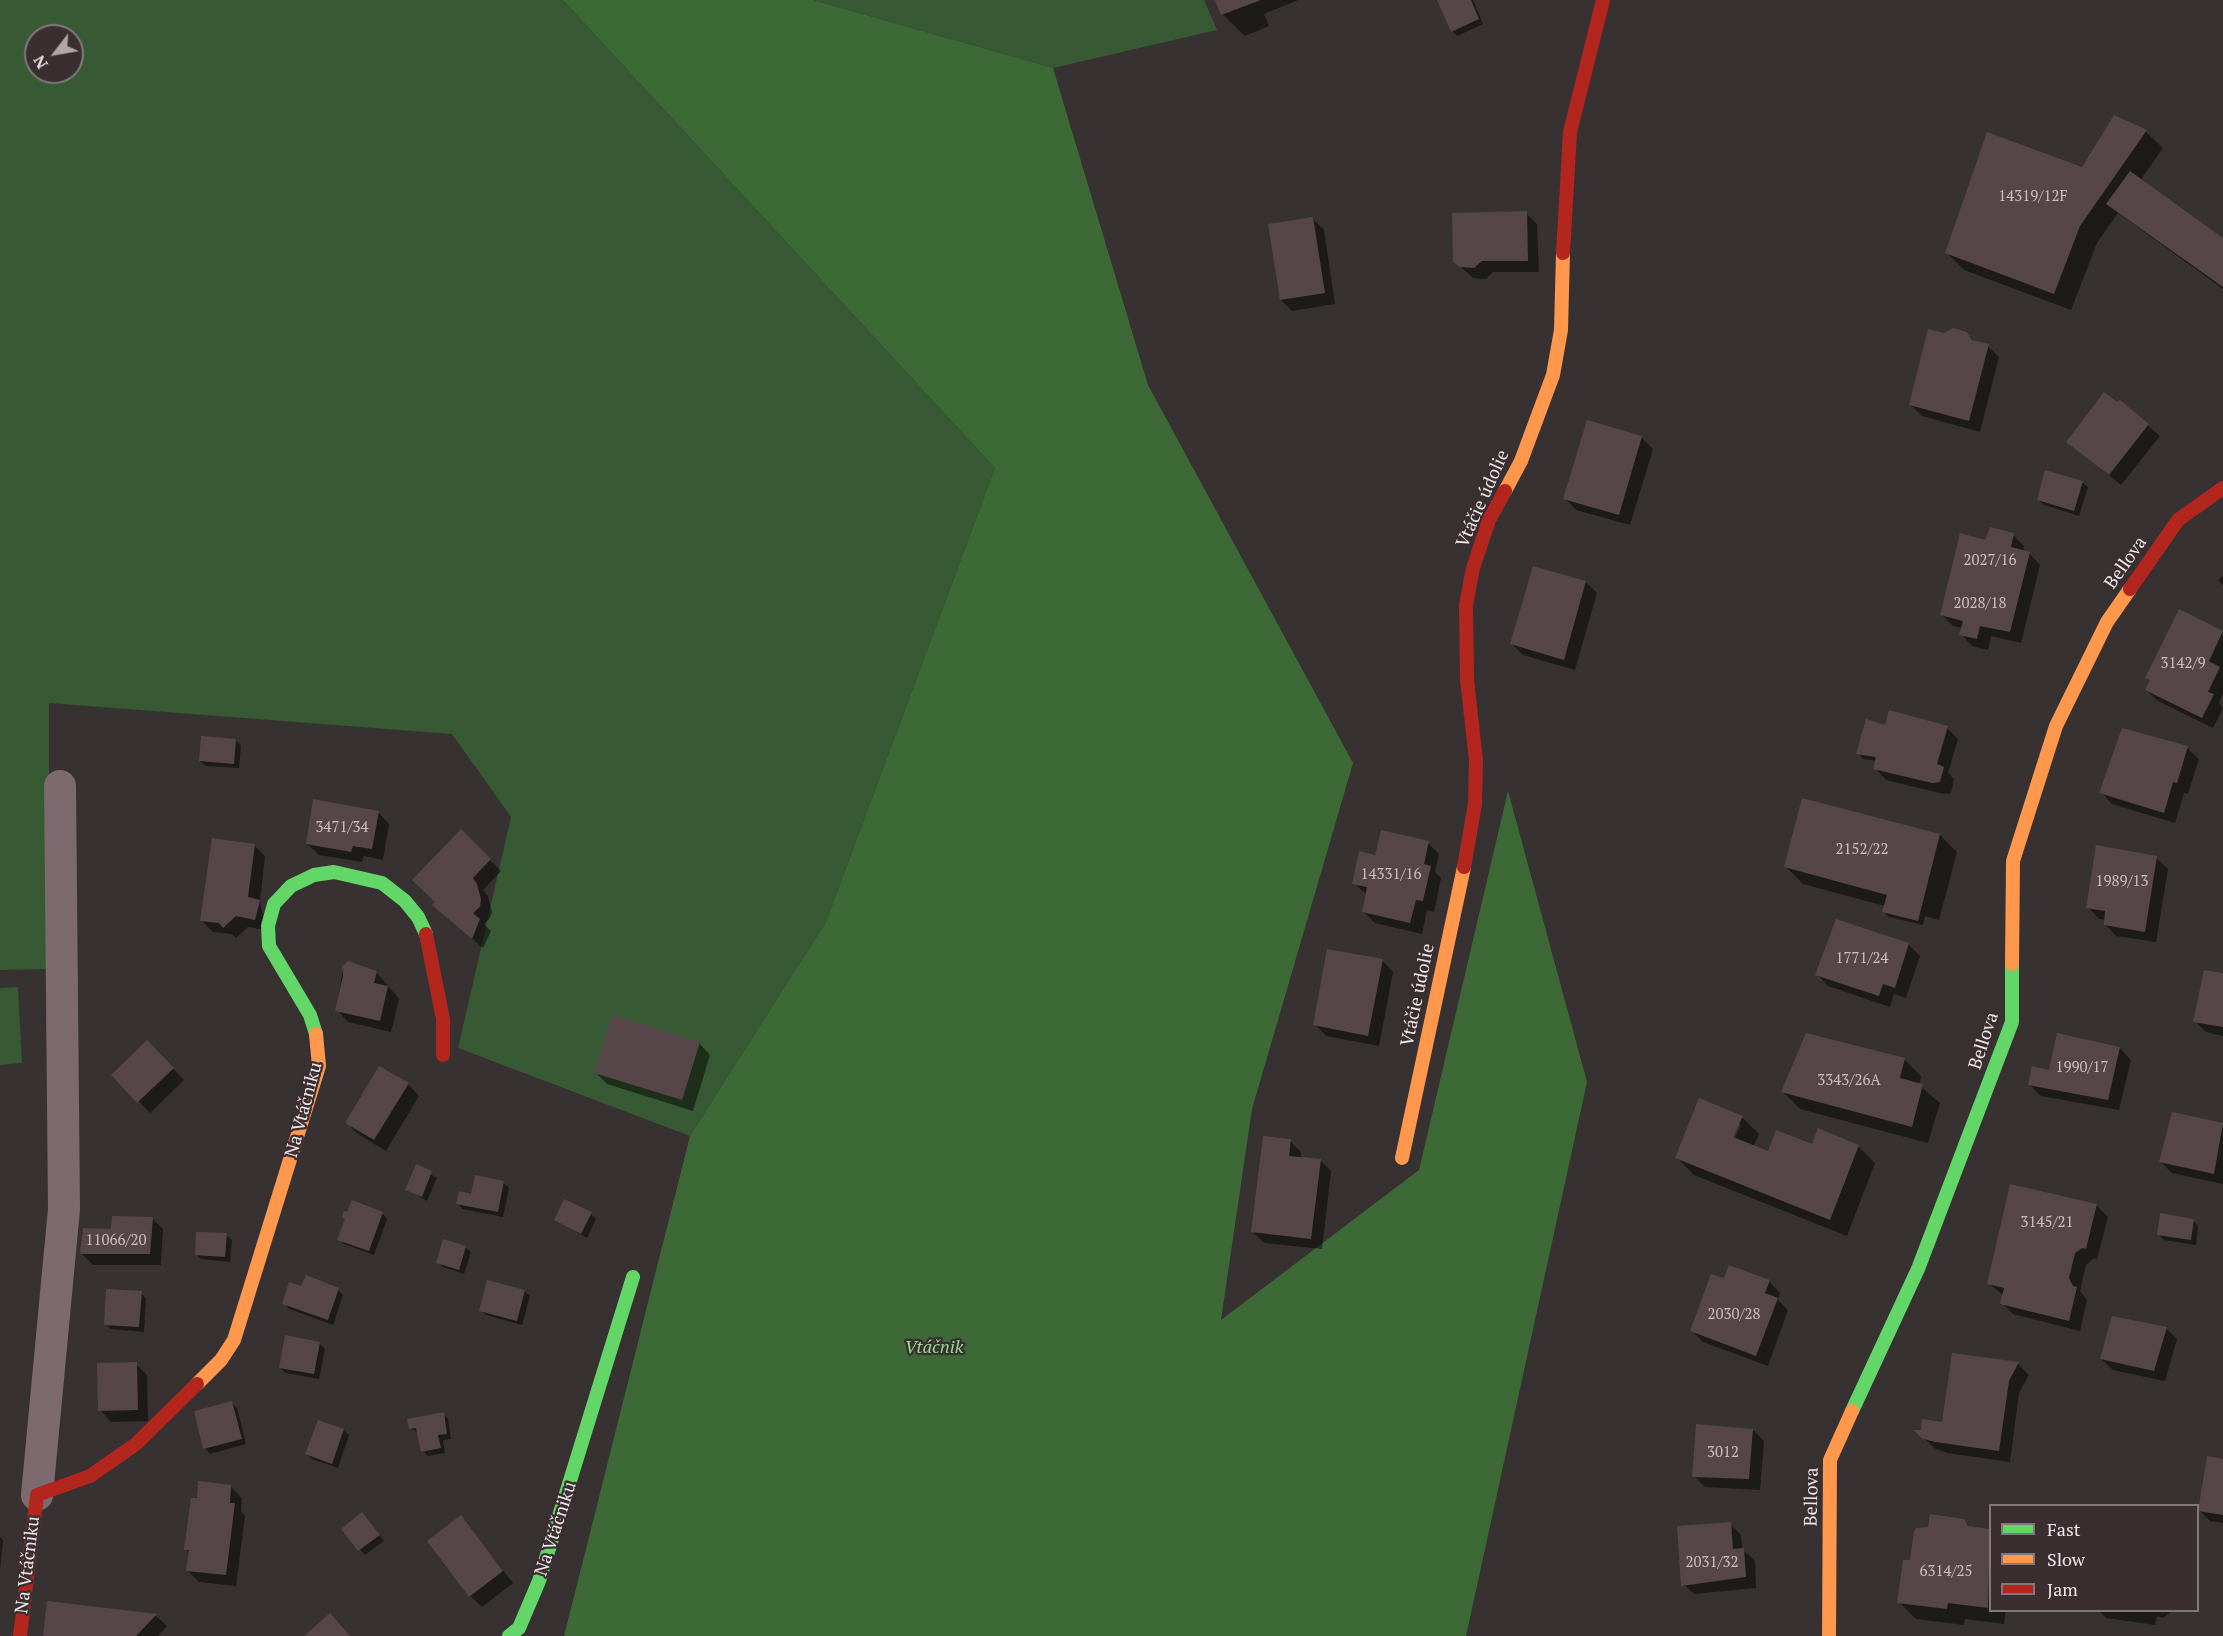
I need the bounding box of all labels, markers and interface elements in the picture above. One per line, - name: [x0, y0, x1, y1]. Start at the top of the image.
- north arrow: [24, 24, 84, 84]
- text: N: [28, 51, 53, 73]
- house number: 14319/12F: [1998, 188, 2068, 206]
- street label: Vtáčie údolie: [1452, 447, 1514, 551]
- street label: Bellova: [2100, 533, 2152, 593]
- house number: 2027/16: [1963, 552, 2017, 570]
- house number: 2028/18: [1953, 595, 2007, 613]
- house number: 3142/9: [2160, 655, 2206, 673]
- house number: 3471/34: [315, 819, 369, 837]
- house number: 2152/22: [1835, 841, 1889, 859]
- house number: 14331/16: [1360, 866, 1422, 884]
- house number: 1989/13: [2095, 873, 2149, 891]
- street label: Vtáčie údolie: [1397, 942, 1439, 1048]
- house number: 1771/24: [1835, 950, 1889, 968]
- street label: Bellova: [1965, 1010, 2003, 1072]
- house number: 1990/17: [2055, 1059, 2109, 1077]
- street label: Na Vtáčniku: [281, 1060, 327, 1160]
- house number: 3343/26A: [1817, 1072, 1881, 1090]
- house number: 3145/21: [2020, 1214, 2074, 1232]
- house number: 11066/20: [85, 1232, 147, 1250]
- house number: 2030/28: [1707, 1306, 1761, 1324]
- park label: Vtáčnik: [905, 1337, 963, 1359]
- house number: 3012: [1707, 1444, 1739, 1462]
- street label: Bellova: [1801, 1467, 1823, 1527]
- street label: Na Vtáčniku: [531, 1479, 581, 1579]
- legend: [1989, 1504, 2199, 1612]
- street label: Na Vtáčniku: [11, 1515, 45, 1615]
- text: Fast: [2047, 1517, 2080, 1541]
- text: Slow: [2047, 1547, 2085, 1571]
- house number: 2031/32: [1685, 1554, 1739, 1572]
- house number: 6314/25: [1919, 1563, 1973, 1581]
- text: Jam: [2047, 1577, 2078, 1601]

